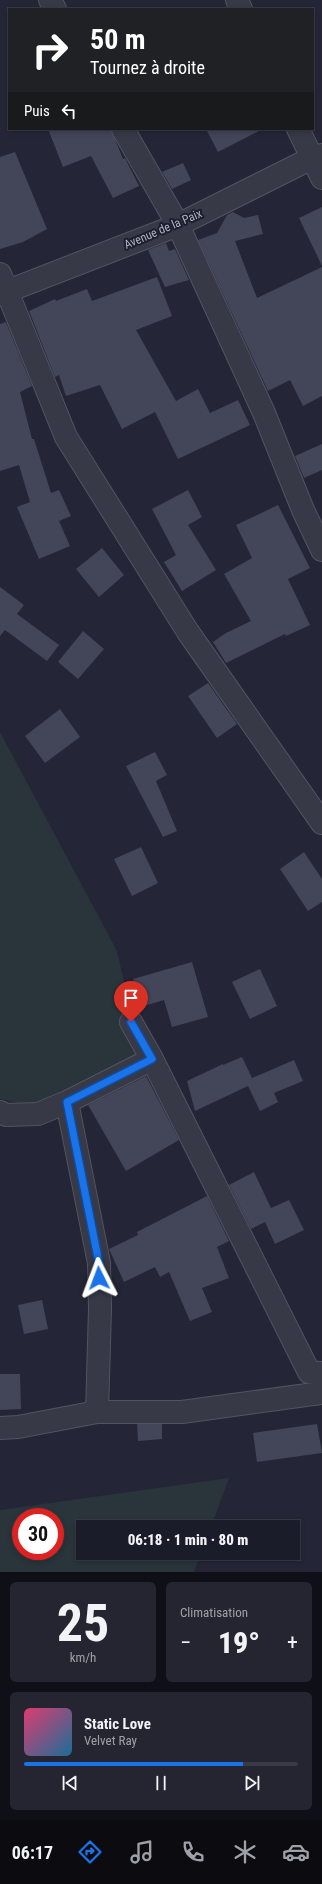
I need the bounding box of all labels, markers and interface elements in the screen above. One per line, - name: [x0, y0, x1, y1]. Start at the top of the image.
- text: 50 m: [90, 23, 146, 56]
- icon: right: [24, 24, 76, 76]
- text: Tournez à droite: [90, 57, 205, 78]
- icon: left: [58, 100, 80, 122]
- text: Puis: [24, 102, 50, 120]
- street label: Avenue de la Paix: [122, 206, 204, 252]
- pin: [114, 981, 148, 1022]
- icon: arrive: [120, 987, 142, 1009]
- position arrow: [78, 1257, 120, 1299]
- speed limit sign: 30: [12, 1508, 64, 1560]
- text: 06:18 · 1 min · 80 m: [128, 1531, 248, 1549]
- text: 25: [57, 1593, 109, 1654]
- text: Climatisation: [180, 1605, 248, 1620]
- text: 19°: [218, 1625, 260, 1660]
- text: −: [180, 1630, 191, 1655]
- text: +: [287, 1630, 298, 1655]
- text: km/h: [70, 1650, 96, 1665]
- text: Static Love: [84, 1715, 151, 1733]
- text: Velvet Ray: [84, 1733, 137, 1748]
- icon: previous: [59, 1772, 81, 1794]
- icon: pause: [150, 1772, 172, 1794]
- icon: next: [241, 1772, 263, 1794]
- icon: directions: [76, 1838, 104, 1866]
- icon: music: [128, 1838, 156, 1866]
- icon: phone: [179, 1838, 207, 1866]
- icon: climate: [231, 1838, 259, 1866]
- icon: car: [282, 1838, 310, 1866]
- text: 06:17: [12, 1842, 53, 1863]

